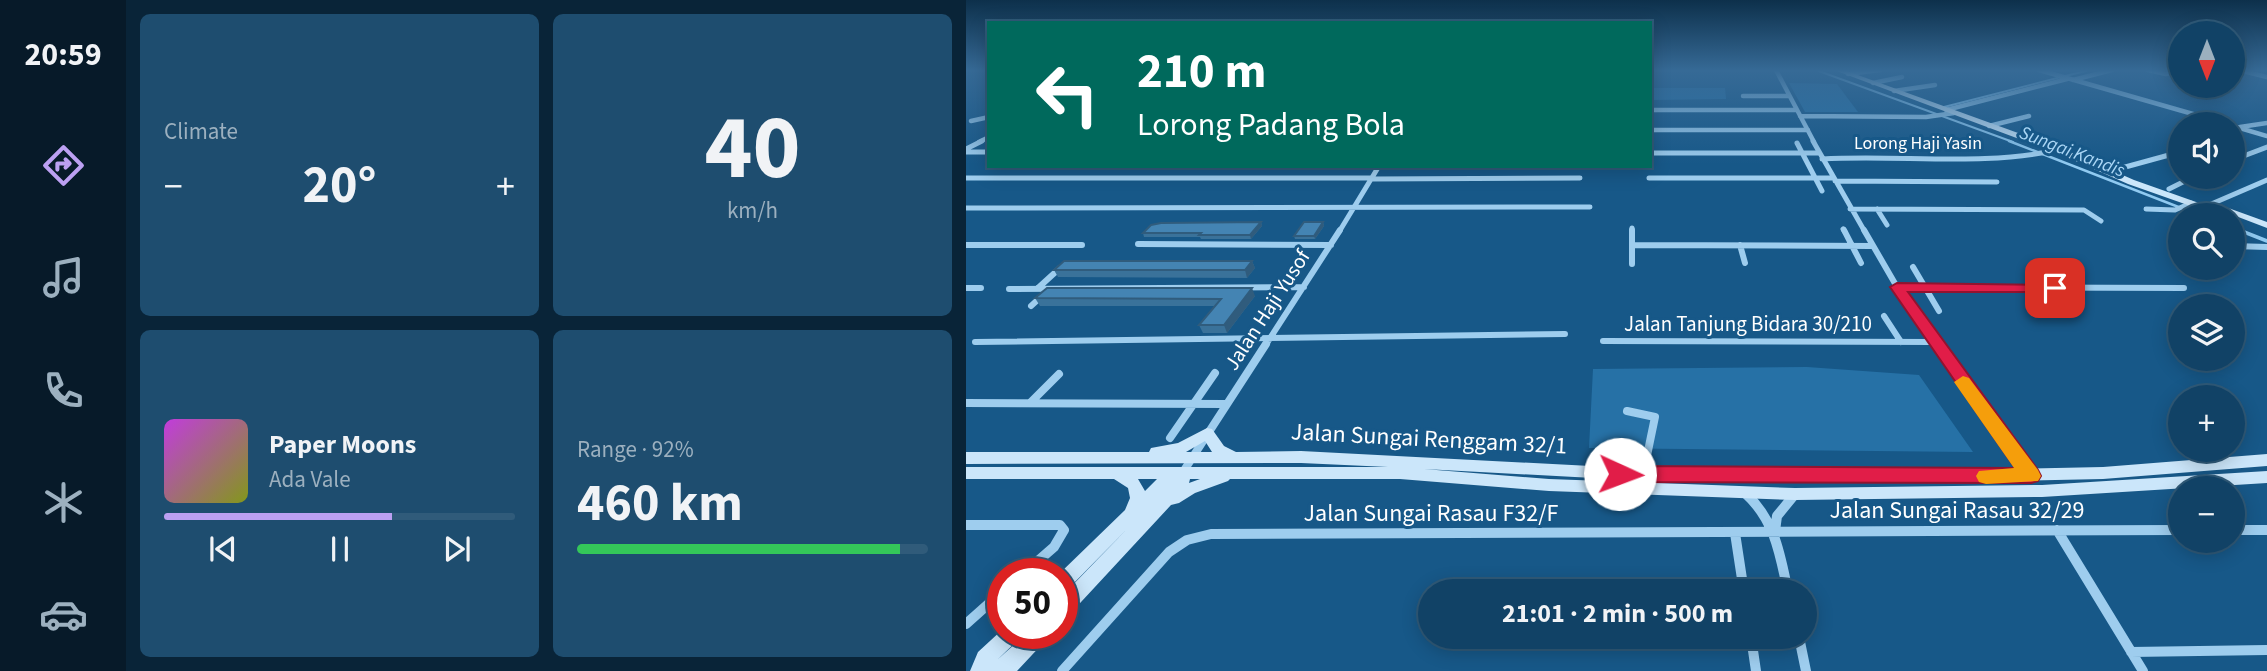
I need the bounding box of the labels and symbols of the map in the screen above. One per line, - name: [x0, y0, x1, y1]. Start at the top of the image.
- north arrow: [2168, 21, 2245, 98]
- water label: Sungai Kandis: [2015, 120, 2129, 185]
- street label: Lorong Haji Yasin: [1854, 131, 1982, 156]
- street label: Jalan Haji Yusof: [1217, 243, 1318, 376]
- pin: [2025, 258, 2085, 318]
- street label: Jalan Tanjung Bidara 30/210: [1624, 309, 1872, 339]
- street label: Jalan Sungai Renggam 32/1: [1290, 414, 1568, 464]
- position arrow: [1583, 437, 1657, 511]
- street label: Jalan Sungai Rasau 32/29: [1829, 493, 2085, 528]
- street label: Jalan Sungai Rasau F32/F: [1304, 496, 1559, 531]
- speed limit sign: 50: [987, 558, 1078, 649]

